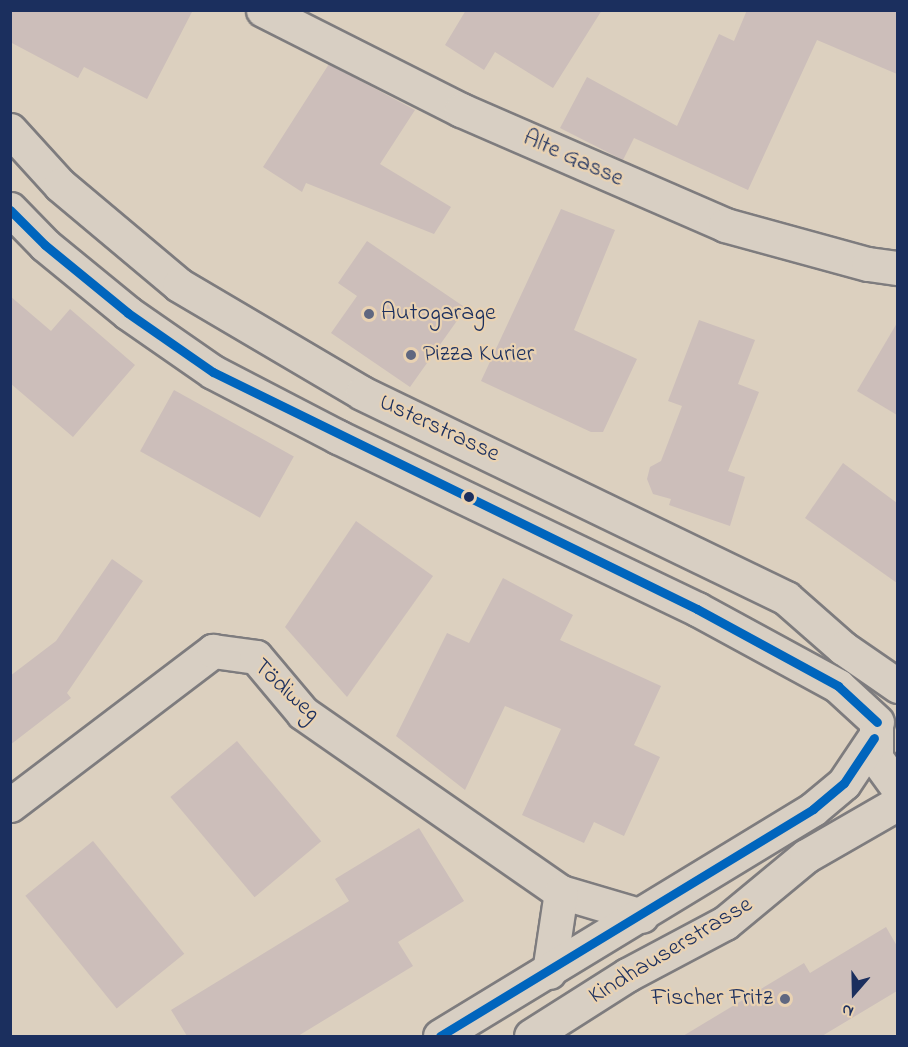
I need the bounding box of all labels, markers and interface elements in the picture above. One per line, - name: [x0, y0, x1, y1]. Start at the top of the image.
- street label: Alte Gasse: [518, 124, 628, 194]
- place label: Autogarage: [381, 300, 496, 328]
- marker: Autogarage: [362, 307, 376, 321]
- place label: Pizza Kurier: [423, 341, 534, 369]
- marker: Pizza Kurier: [404, 348, 418, 362]
- street label: Usterstrasse: [374, 389, 504, 469]
- unlabelled marker: [463, 491, 475, 503]
- street label: Tödiweg: [247, 653, 325, 729]
- street label: Kindhauserstrasse: [584, 891, 758, 1011]
- north arrow: [824, 963, 884, 1023]
- place label: Fischer Fritz: [651, 985, 773, 1013]
- marker: Fischer Fritz: [778, 992, 792, 1006]
- text: N: [839, 997, 857, 1023]

